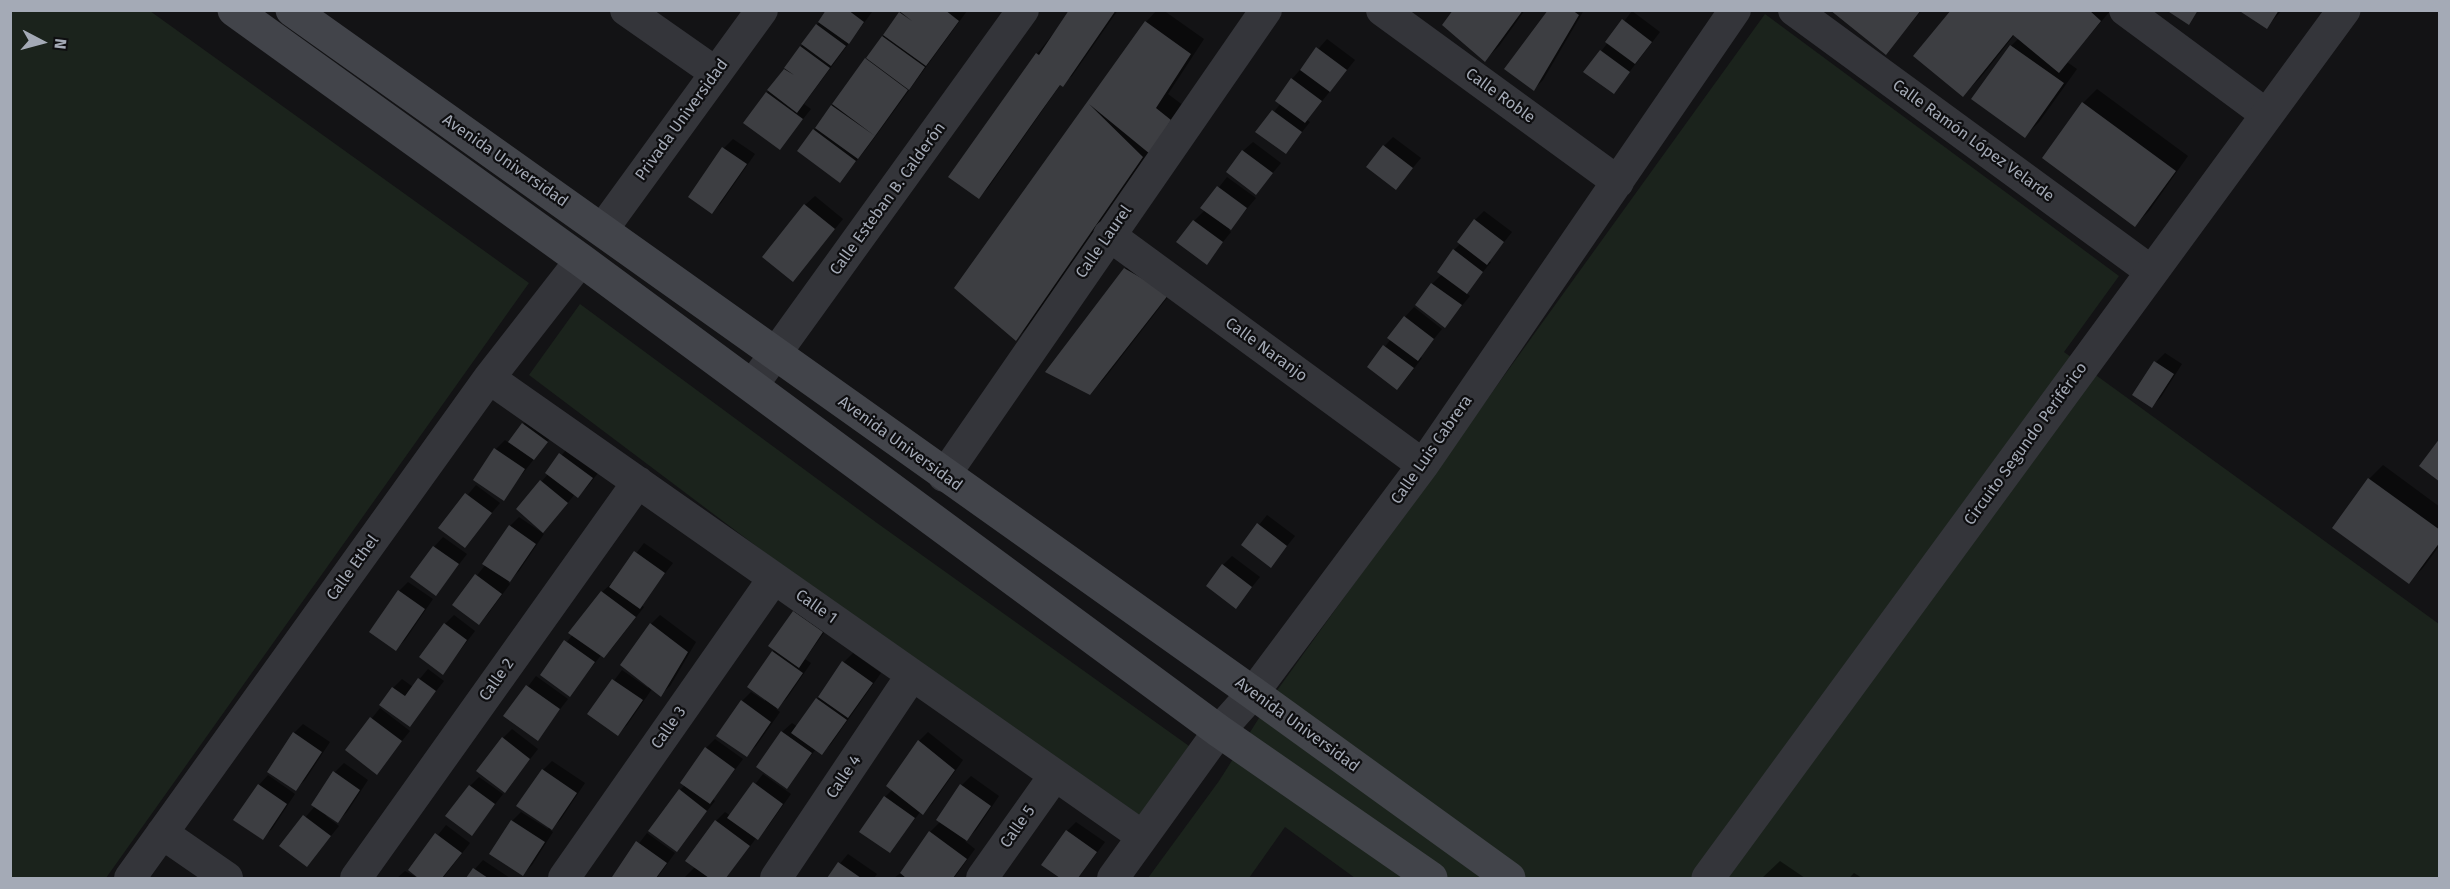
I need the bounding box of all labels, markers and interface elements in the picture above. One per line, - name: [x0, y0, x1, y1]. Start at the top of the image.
- north arrow: [12, 12, 72, 72]
- text: N: [50, 38, 70, 50]
- street label: Privada Universidad: [632, 56, 732, 184]
- street label: Calle Roble: [1462, 64, 1538, 128]
- street label: Calle Ramón López Velarde: [1888, 76, 2058, 206]
- street label: Avenida Universidad: [439, 110, 571, 212]
- street label: Calle Esteban B. Calderón: [826, 119, 950, 279]
- street label: Calle Laurel: [1072, 202, 1136, 282]
- street label: Calle Naranjo: [1221, 314, 1311, 386]
- street label: Circuito Segundo Periférico: [1960, 359, 2092, 529]
- street label: Avenida Universidad: [834, 392, 966, 496]
- street label: Calle Luis Cabrera: [1387, 392, 1477, 508]
- street label: Calle Ethel: [323, 531, 383, 605]
- street label: Calle 1: [791, 586, 841, 628]
- street label: Calle 2: [476, 655, 518, 705]
- street label: Avenida Universidad: [1231, 673, 1363, 777]
- street label: Calle 3: [647, 703, 691, 753]
- street label: Calle 4: [823, 752, 865, 802]
- street label: Calle 5: [996, 802, 1040, 852]

